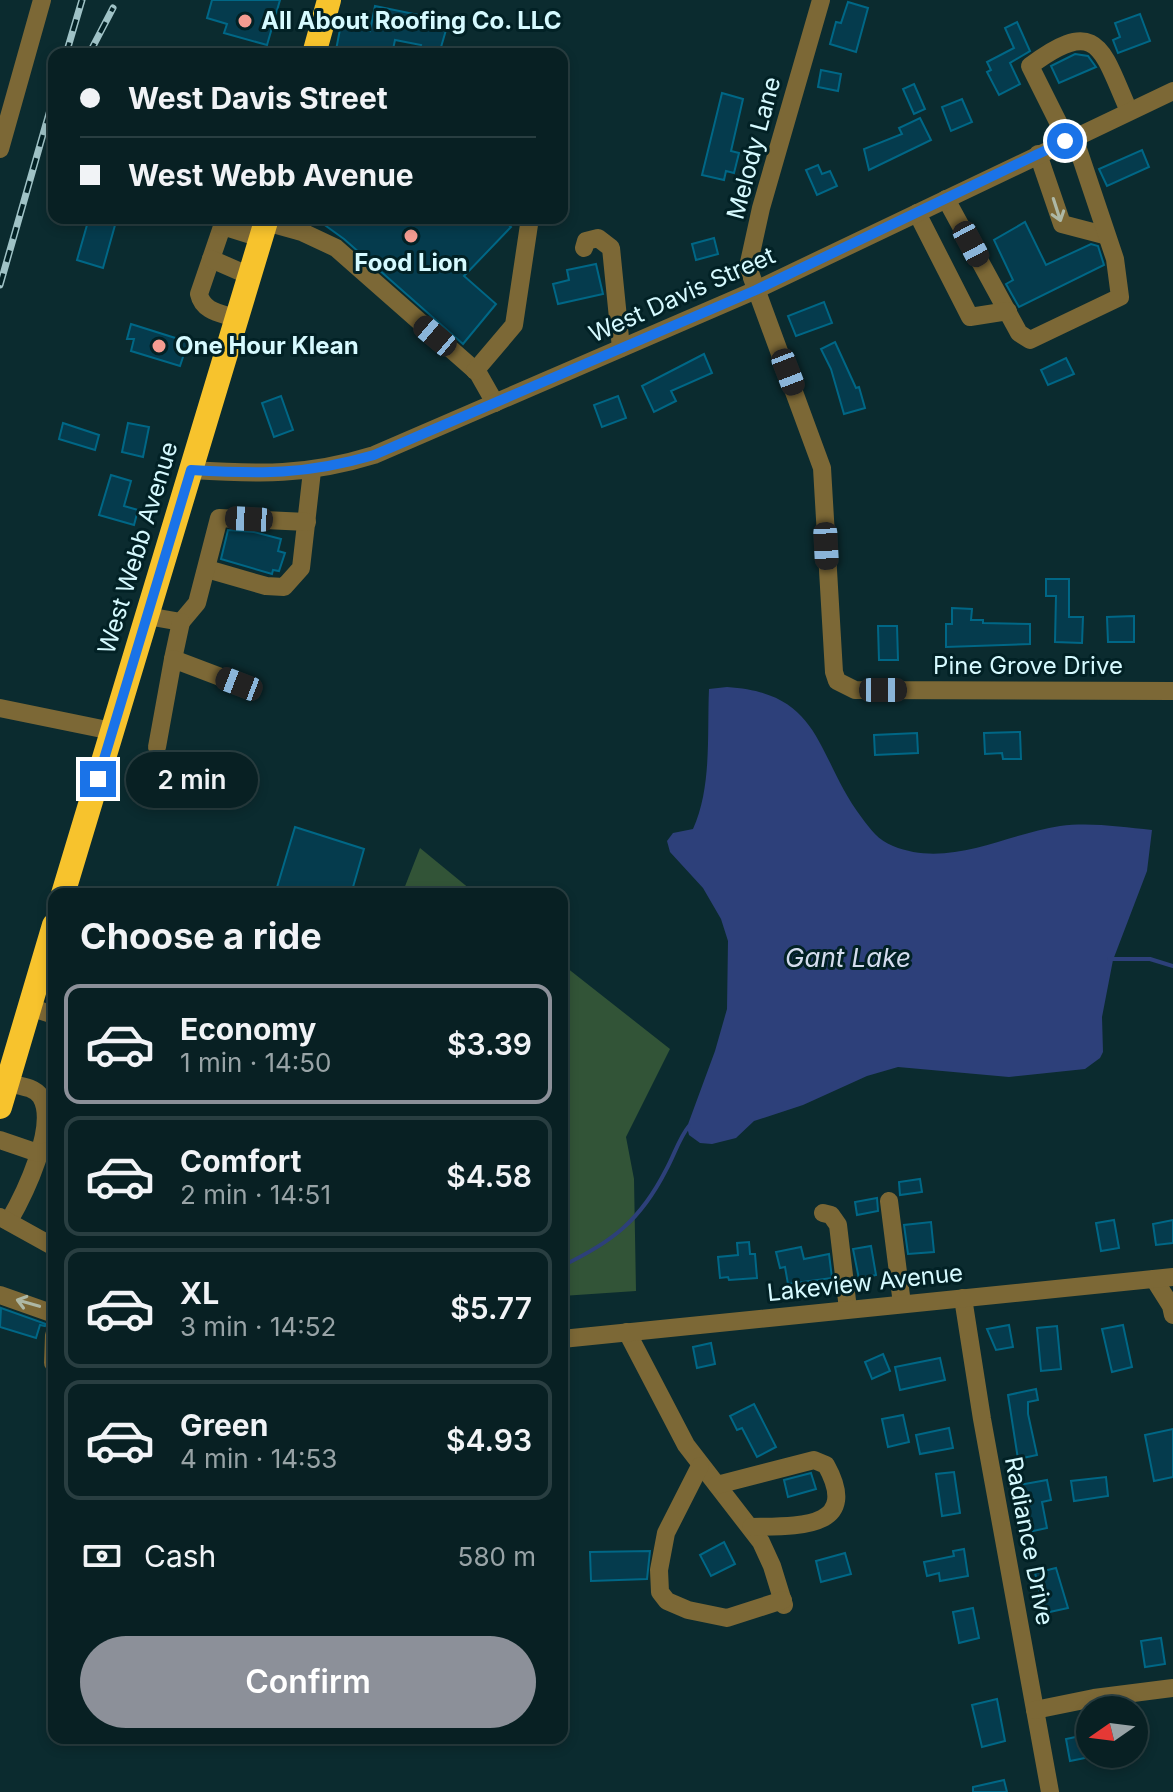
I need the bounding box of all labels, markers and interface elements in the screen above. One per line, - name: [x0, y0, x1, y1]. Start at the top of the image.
- place label: All About Roofing Co. LLC: [261, 6, 561, 35]
- marker: All About Roofing Co. LLC: [236, 12, 254, 30]
- street label: Melody Lane: [721, 74, 786, 222]
- text: West Davis Street: [128, 80, 388, 116]
- route start: [1047, 123, 1083, 159]
- text: West Webb Avenue: [128, 157, 414, 193]
- one-way arrow: [1051, 197, 1065, 222]
- car: [949, 217, 993, 271]
- marker: Food Lion: [402, 227, 420, 245]
- street label: West Davis Street: [584, 240, 779, 349]
- place label: Food Lion: [354, 248, 468, 277]
- car: [409, 311, 461, 361]
- place label: One Hour Klean: [175, 331, 359, 360]
- marker: One Hour Klean: [150, 337, 168, 355]
- car: [768, 345, 808, 399]
- street label: West Webb Avenue: [91, 438, 184, 658]
- car: [224, 506, 274, 532]
- car: [813, 521, 839, 571]
- street label: Pine Grove Drive: [933, 651, 1123, 680]
- car: [212, 664, 266, 704]
- car: [859, 678, 907, 702]
- callout: 2 min: [126, 751, 258, 807]
- route end: [80, 761, 116, 797]
- text: 2 min: [158, 764, 226, 795]
- text: Choose a ride: [80, 914, 322, 958]
- water label: Gant Lake: [785, 942, 911, 973]
- icon: car: [84, 1008, 156, 1080]
- text: Economy: [180, 1011, 316, 1047]
- text: $3.39: [447, 1026, 532, 1062]
- text: 1 min · 14:50: [180, 1047, 332, 1078]
- icon: car: [84, 1140, 156, 1212]
- text: Comfort: [180, 1143, 301, 1179]
- text: $4.58: [446, 1158, 532, 1194]
- text: 2 min · 14:51: [180, 1179, 331, 1210]
- street label: Lakeview Avenue: [766, 1258, 964, 1307]
- icon: car: [84, 1272, 156, 1344]
- text: XL: [180, 1275, 219, 1311]
- text: $5.77: [450, 1290, 532, 1326]
- one-way arrow: [15, 1295, 41, 1310]
- text: 3 min · 14:52: [180, 1311, 336, 1342]
- icon: car: [84, 1404, 156, 1476]
- text: Green: [180, 1407, 268, 1443]
- text: $4.93: [446, 1422, 532, 1458]
- text: 4 min · 14:53: [180, 1443, 337, 1474]
- street label: Radiance Drive: [999, 1454, 1060, 1628]
- icon: cash: [80, 1534, 124, 1578]
- text: Cash: [144, 1538, 216, 1574]
- text: 580 m: [458, 1541, 536, 1572]
- button: Confirm: [80, 1636, 536, 1728]
- north arrow: [1076, 1696, 1148, 1768]
- map controls: [1076, 1696, 1148, 1768]

